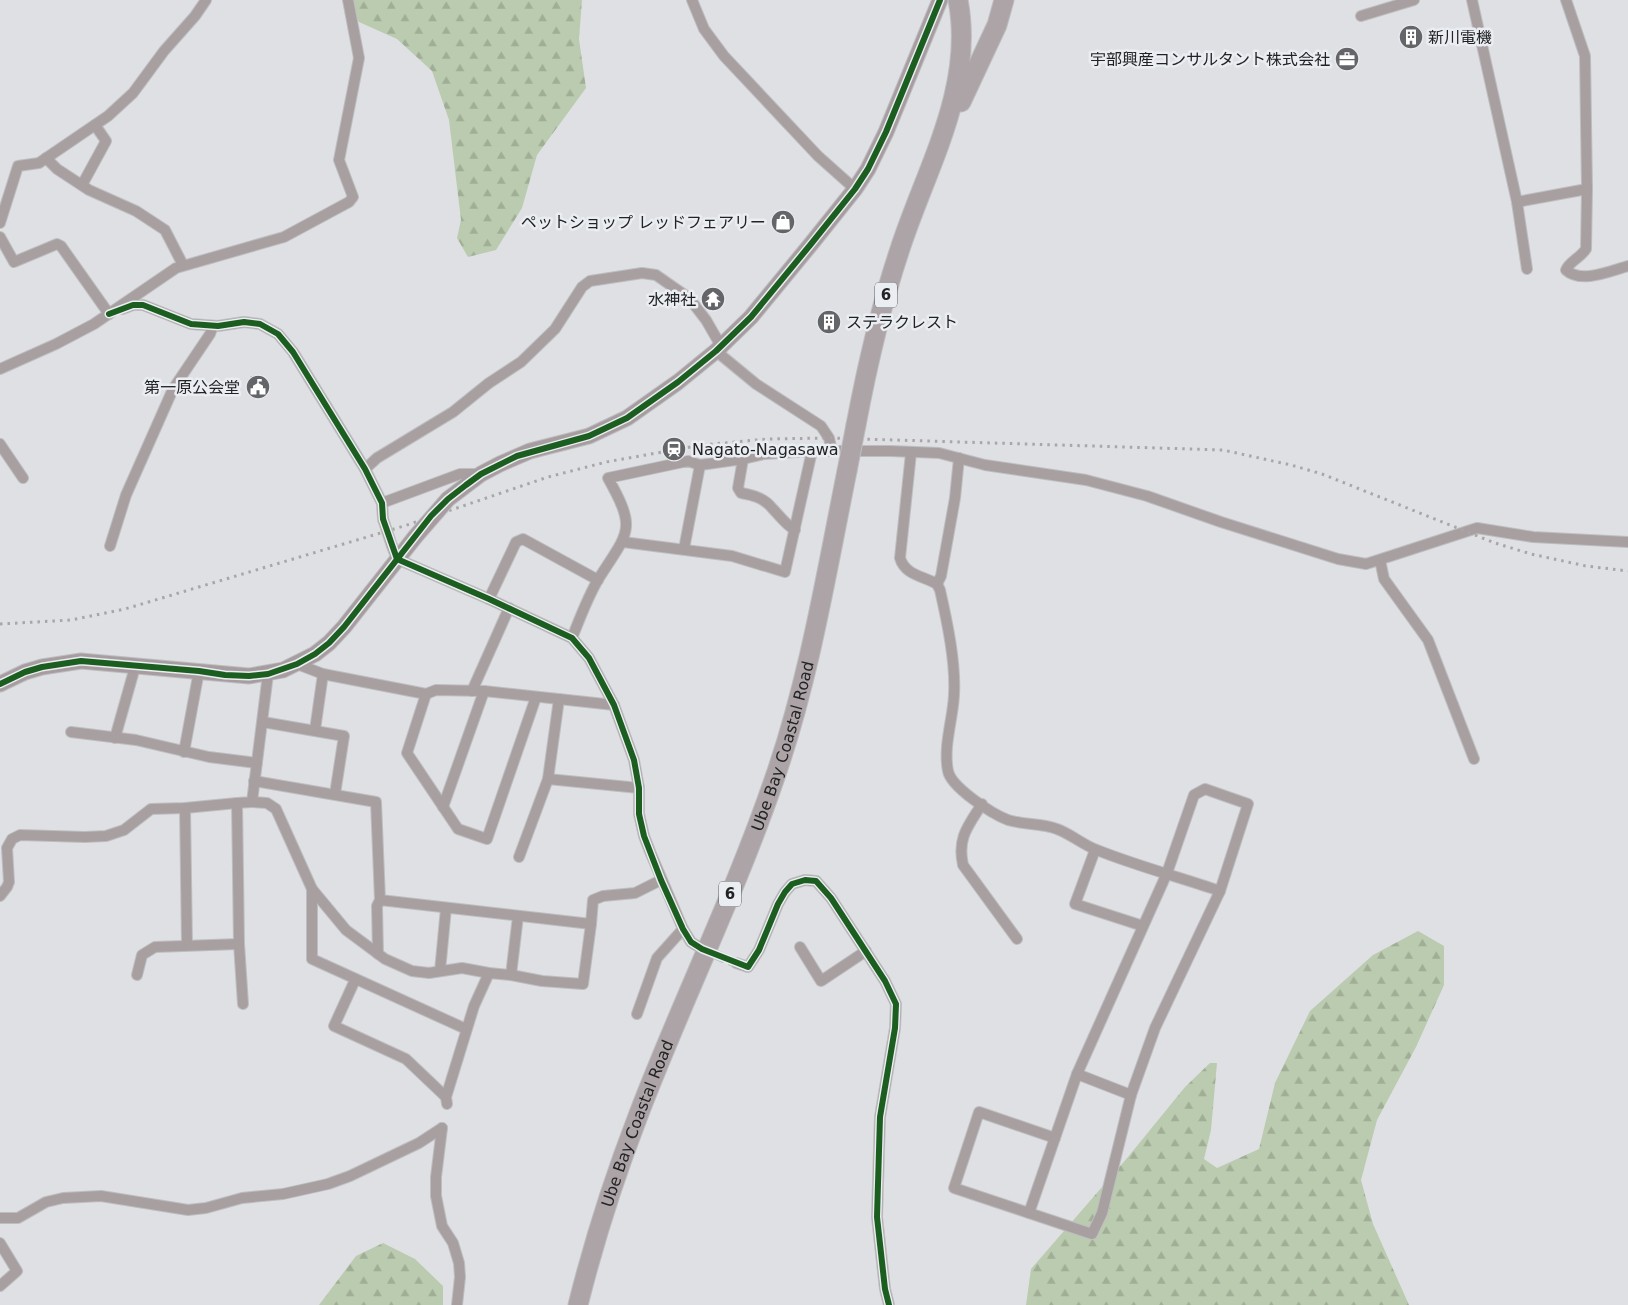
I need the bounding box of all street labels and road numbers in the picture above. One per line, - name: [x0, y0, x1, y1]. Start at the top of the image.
- road number: 6: [875, 282, 897, 308]
- street label: Ube Bay Coastal Road: [747, 659, 818, 834]
- road number: 6: [719, 882, 741, 906]
- street label: Ube Bay Coastal Road: [597, 1037, 677, 1210]

